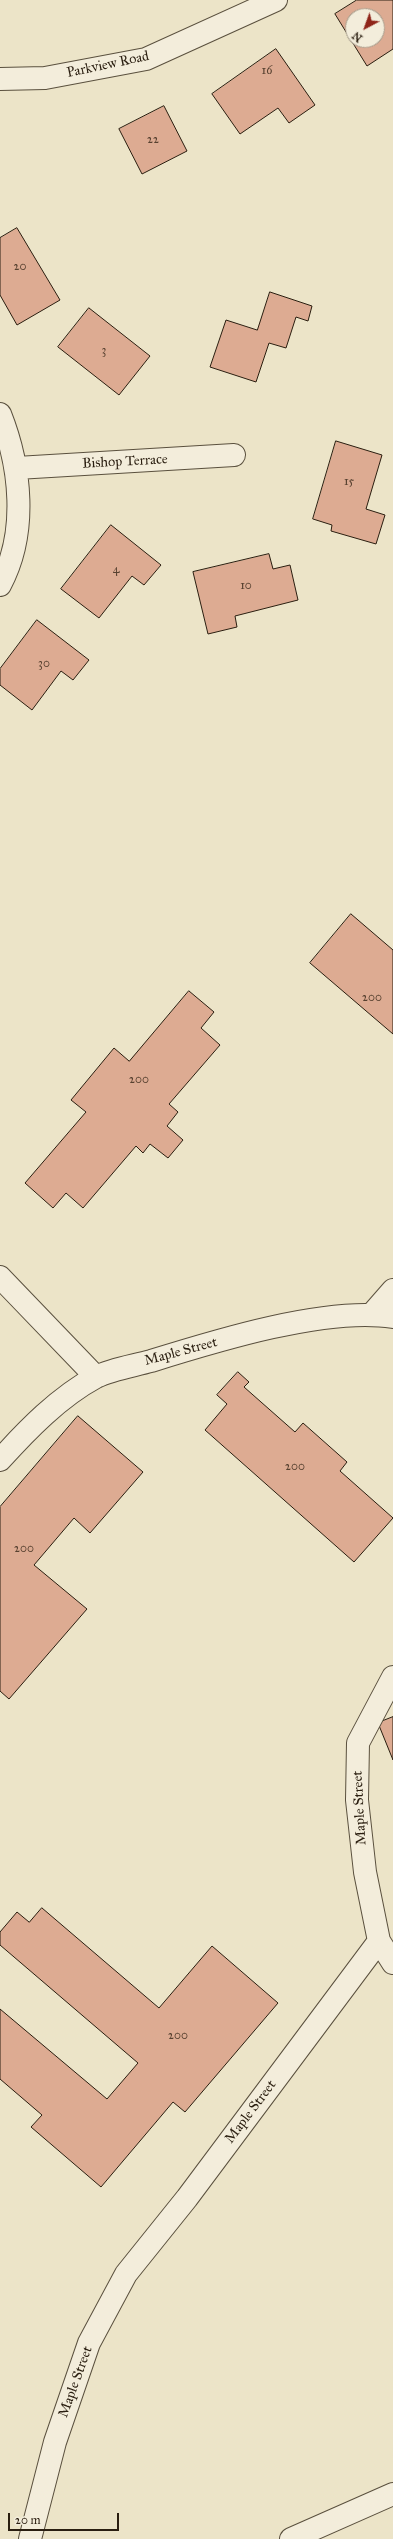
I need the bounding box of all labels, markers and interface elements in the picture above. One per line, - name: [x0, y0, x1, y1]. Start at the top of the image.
- north arrow: [345, 8, 385, 48]
- text: N: [350, 29, 365, 45]
- street label: Parkview Road: [65, 48, 151, 82]
- house number: 16: [262, 64, 272, 78]
- house number: 22: [147, 133, 159, 147]
- house number: 20: [14, 260, 26, 274]
- house number: 3: [102, 344, 106, 358]
- street label: Bishop Terrace: [82, 451, 168, 473]
- house number: 15: [344, 475, 354, 489]
- house number: 4: [113, 563, 119, 577]
- house number: 10: [240, 579, 252, 593]
- house number: 30: [38, 657, 50, 671]
- house number: 200: [362, 991, 382, 1005]
- house number: 200: [129, 1073, 149, 1087]
- street label: Maple Street: [143, 1334, 219, 1370]
- house number: 200: [285, 1460, 305, 1474]
- house number: 200: [14, 1542, 34, 1556]
- street label: Maple Street: [350, 1770, 370, 1846]
- house number: 200: [168, 2029, 188, 2043]
- street label: Maple Street: [222, 2077, 280, 2147]
- street label: Maple Street: [55, 2344, 97, 2420]
- scale bar: [10, 2505, 121, 2531]
- text: 20 m: [15, 2513, 41, 2527]

